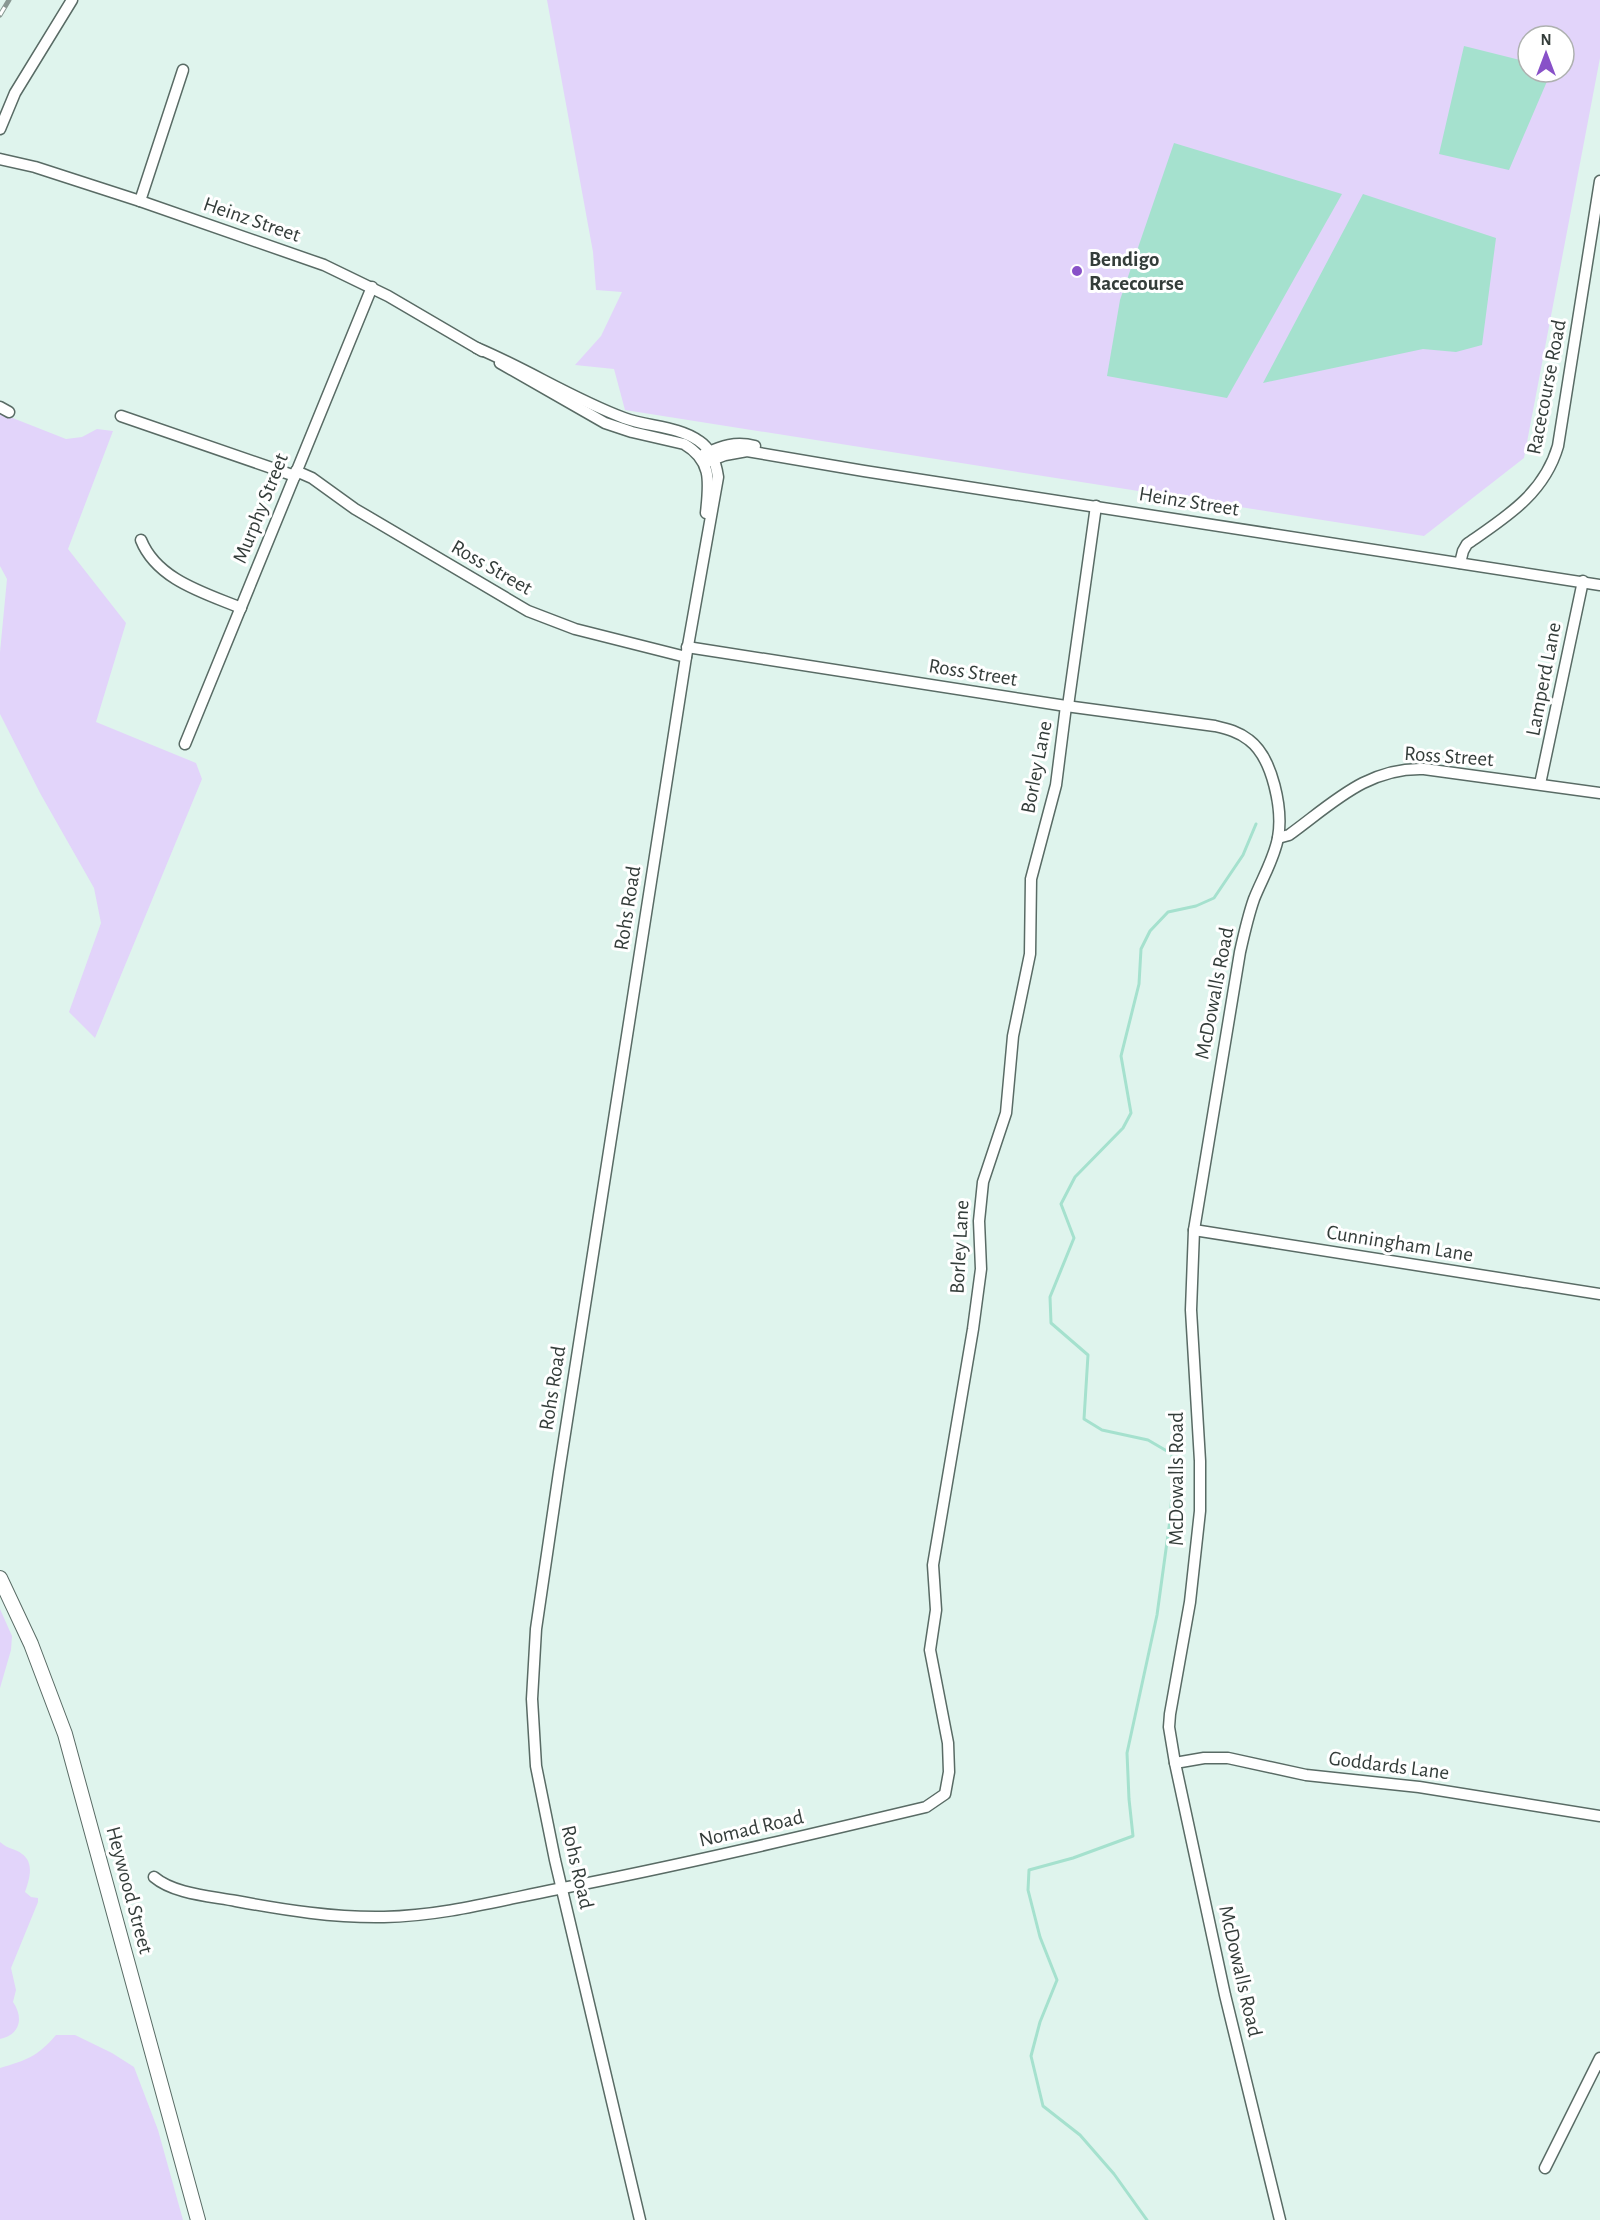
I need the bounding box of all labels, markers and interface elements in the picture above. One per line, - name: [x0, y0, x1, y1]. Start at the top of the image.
- north arrow: [1516, 24, 1576, 84]
- text: N: [1540, 32, 1552, 48]
- street label: Heinz Street: [201, 193, 303, 246]
- place label: Bendigo Racecourse: [1089, 249, 1184, 294]
- marker: Bendigo Racecourse: [1070, 264, 1084, 278]
- street label: Racecourse Road: [1523, 318, 1570, 456]
- street label: Murphy Street: [229, 450, 292, 566]
- street label: Heinz Street: [1137, 483, 1241, 520]
- street label: Ross Street: [448, 536, 536, 599]
- street label: Lamperd Lane: [1522, 621, 1565, 738]
- street label: Ross Street: [927, 655, 1019, 690]
- street label: Borley Lane: [1017, 719, 1056, 815]
- street label: Ross Street: [1404, 743, 1495, 770]
- street label: Rohs Road: [610, 864, 645, 952]
- street label: McDowalls Road: [1191, 925, 1238, 1061]
- street label: Borley Lane: [947, 1200, 972, 1295]
- street label: Cunningham Lane: [1325, 1222, 1475, 1265]
- street label: Rohs Road: [535, 1344, 570, 1432]
- street label: McDowalls Road: [1166, 1412, 1187, 1546]
- street label: Goddards Lane: [1327, 1748, 1450, 1783]
- street label: Nomad Road: [697, 1806, 806, 1851]
- street label: Rohs Road: [558, 1823, 597, 1911]
- street label: Heywood Street: [102, 1824, 157, 1956]
- street label: McDowalls Road: [1215, 1903, 1266, 2039]

